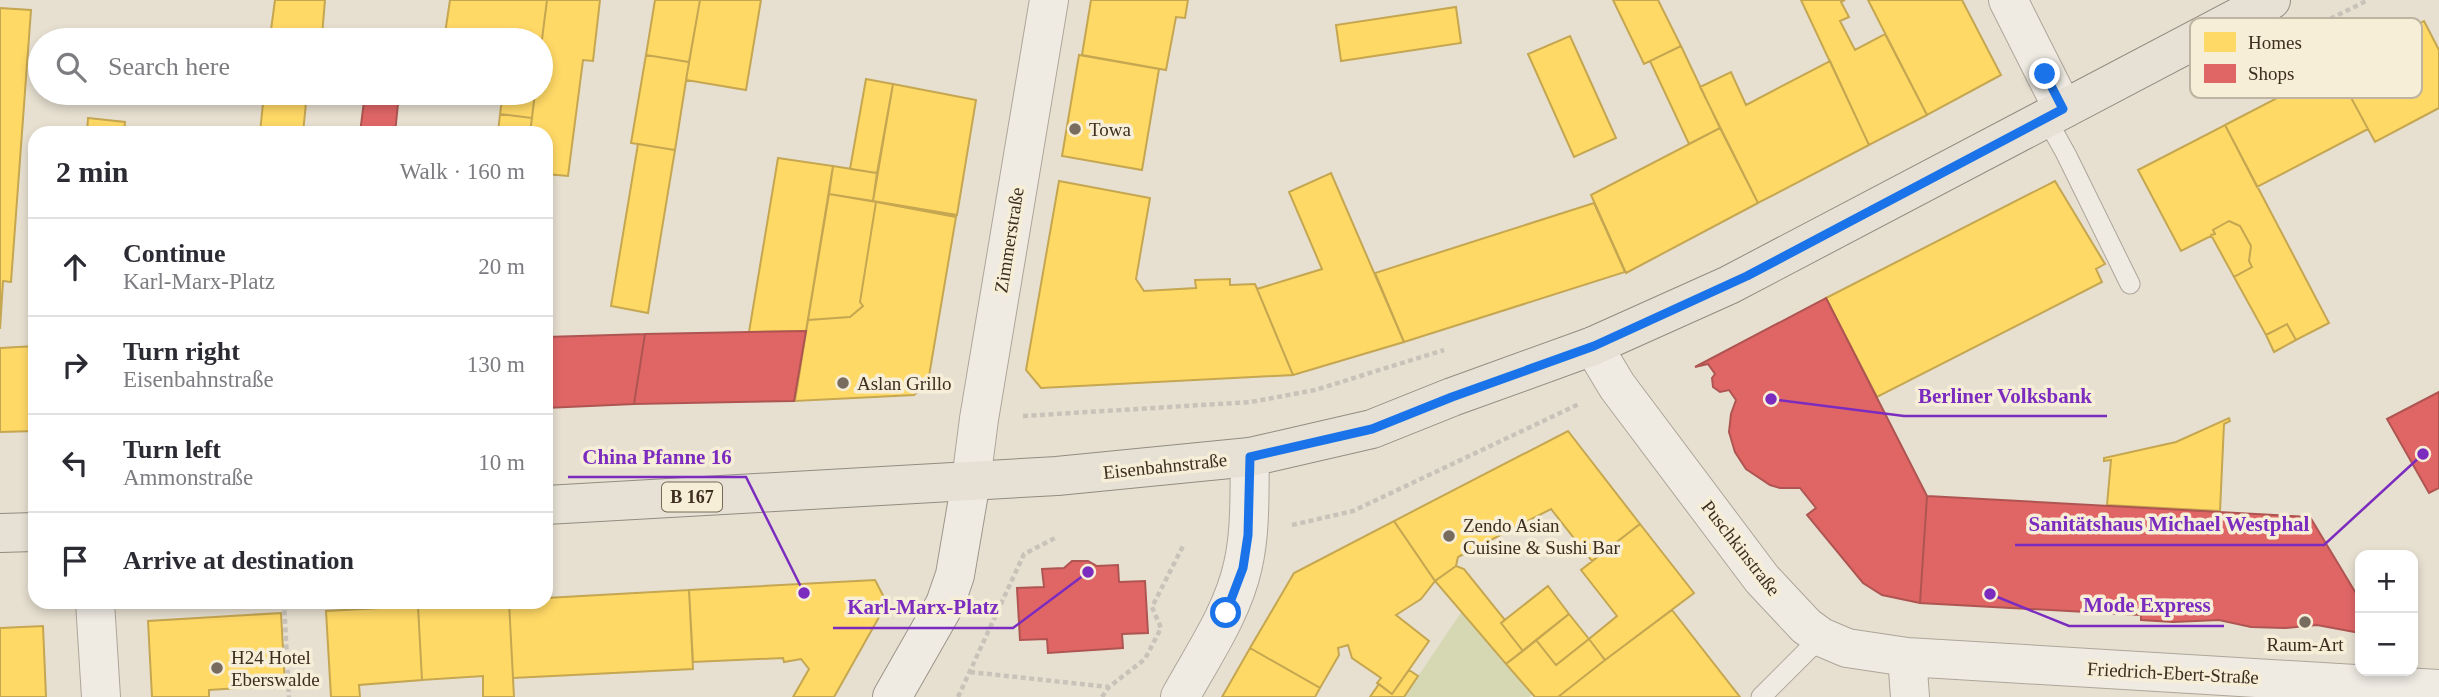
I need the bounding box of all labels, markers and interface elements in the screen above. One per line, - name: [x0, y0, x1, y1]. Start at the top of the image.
- legend: [2190, 18, 2422, 98]
- search box: [28, 28, 553, 105]
- text: Homes: [2248, 32, 2302, 53]
- icon: search: [52, 48, 90, 86]
- text: Search here: [108, 52, 230, 81]
- route end: [2029, 58, 2060, 89]
- text: Shops: [2248, 63, 2294, 84]
- place label: Towa: [1089, 119, 1132, 140]
- marker: Towa: [1067, 121, 1083, 137]
- text: 2 min: [56, 155, 129, 188]
- text: Walk · 160 m: [400, 159, 525, 184]
- street label: Zimmerstraße: [990, 186, 1028, 294]
- text: Continue: [123, 239, 226, 268]
- icon: ahead: [56, 248, 94, 286]
- text: 20 m: [478, 254, 525, 279]
- text: Karl-Marx-Platz: [123, 269, 275, 294]
- text: Turn right: [123, 337, 240, 366]
- icon: right: [56, 346, 94, 384]
- text: 130 m: [467, 352, 525, 377]
- text: Eisenbahnstraße: [123, 367, 274, 392]
- place label: Aslan Grillo: [857, 373, 951, 394]
- callout: Berliner Volksbank: [1904, 374, 2107, 416]
- marker: Aslan Grillo: [835, 375, 851, 391]
- text: Berliner Volksbank: [1918, 384, 2092, 408]
- text: Turn left: [123, 435, 221, 464]
- callout: China Pfanne 16: [568, 435, 746, 477]
- icon: left: [56, 444, 94, 482]
- text: China Pfanne 16: [582, 445, 732, 469]
- street label: Eisenbahnstraße: [1102, 449, 1228, 483]
- text: 10 m: [478, 450, 525, 475]
- text: Ammonstraße: [123, 465, 253, 490]
- road number: B 167: [662, 482, 722, 512]
- street label: Puschkinstraße: [1697, 496, 1785, 600]
- callout: Sanitätshaus Michael Westphal: [2015, 503, 2324, 545]
- text: Sanitätshaus Michael Westphal: [2029, 512, 2310, 536]
- place label: Zendo Asian Cuisine & Sushi Bar: [1463, 515, 1620, 558]
- marker: Zendo Asian Cuisine & Sushi Bar: [1441, 528, 1457, 544]
- icon: arrive: [56, 542, 94, 580]
- text: Arrive at destination: [123, 546, 354, 575]
- map controls: [2355, 550, 2418, 676]
- button: +: [2355, 550, 2418, 613]
- callout: Mode Express: [2069, 584, 2224, 626]
- callout: Karl-Marx-Platz: [833, 586, 1013, 628]
- text: Mode Express: [2083, 593, 2211, 617]
- text: Karl-Marx-Platz: [847, 595, 999, 619]
- route start: [1210, 597, 1241, 628]
- button: −: [2355, 613, 2418, 676]
- marker: Raum-Art: [2297, 614, 2313, 630]
- place label: Raum-Art: [2266, 634, 2344, 655]
- place label: H24 Hotel Eberswalde: [231, 647, 320, 690]
- street label: Friedrich-Ebert-Straße: [2087, 658, 2259, 688]
- marker: H24 Hotel Eberswalde: [209, 660, 225, 676]

